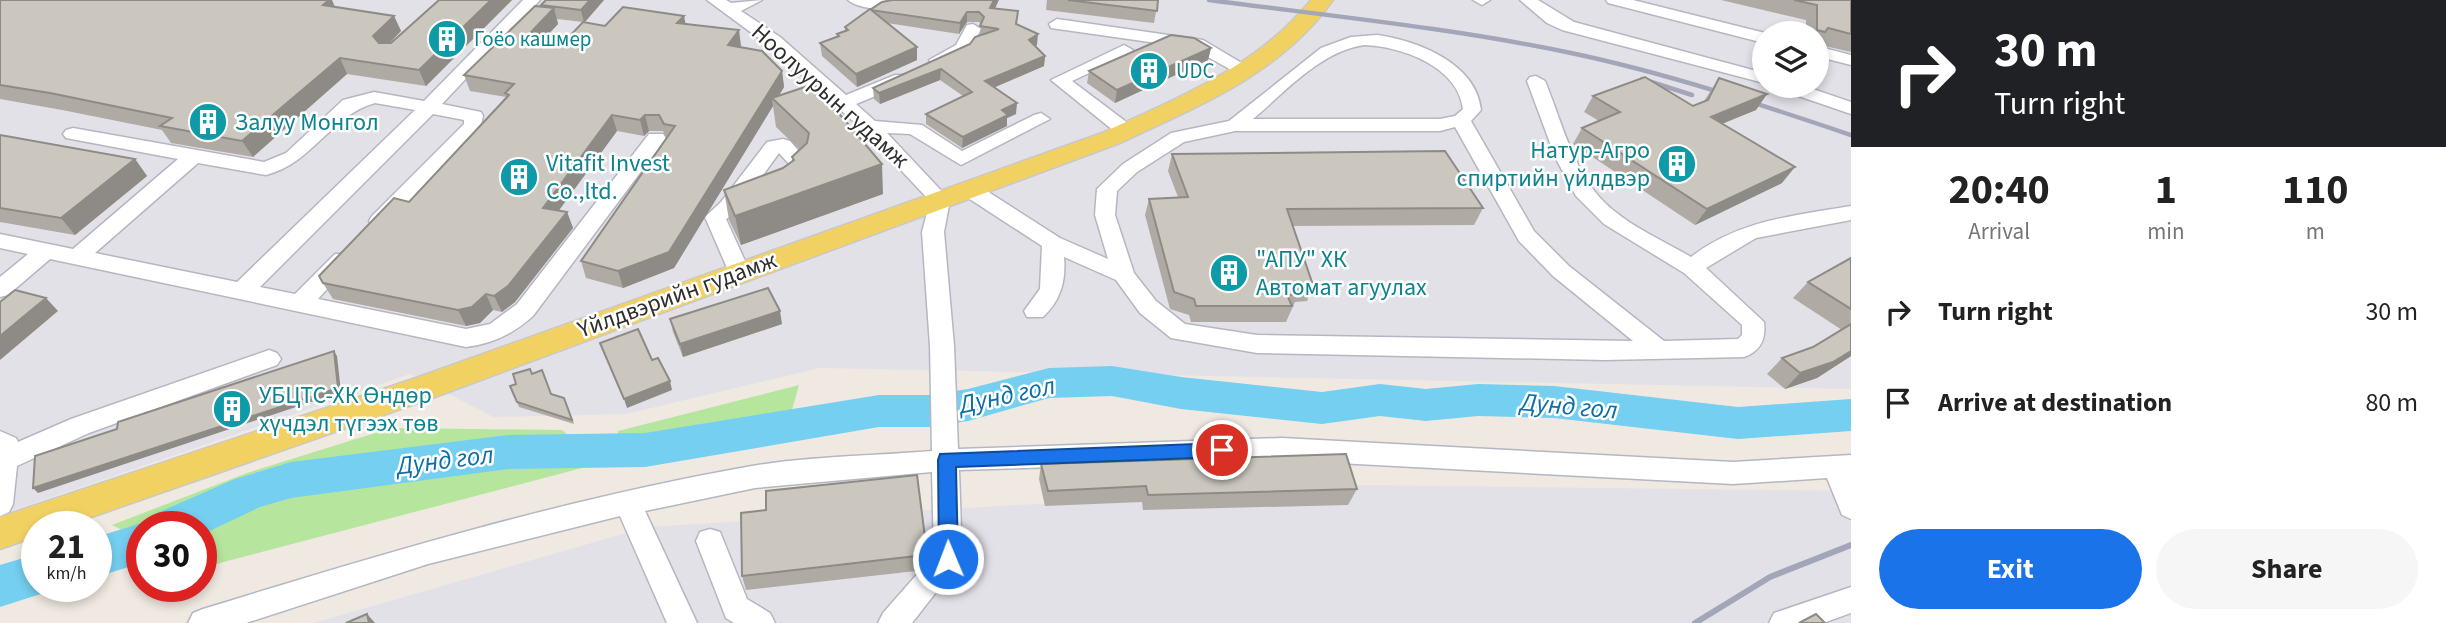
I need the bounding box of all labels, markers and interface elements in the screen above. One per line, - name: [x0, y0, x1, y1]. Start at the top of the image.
- street label: Ноолуурын гудамж: [743, 15, 917, 177]
- text: 30 m: [1994, 16, 2098, 86]
- building icon: Гоёо кашмер: [426, 18, 468, 60]
- map controls: [1752, 21, 1829, 98]
- button: layers: [1752, 21, 1829, 98]
- place label: Гоёо кашмер: [474, 24, 592, 54]
- icon: right: [1879, 28, 1970, 119]
- building icon: UDC: [1128, 50, 1170, 92]
- place label: UDC: [1176, 56, 1214, 86]
- text: Turn right: [1994, 81, 2125, 127]
- building icon: Залуу Монгол: [187, 101, 229, 143]
- place label: Залуу Монгол: [235, 105, 379, 140]
- place label: Натур-Агро спиртийн үйлдвэр: [1456, 133, 1650, 196]
- building icon: Натур-Агро спиртийн үйлдвэр: [1656, 143, 1698, 185]
- place label: Vitafit Invest Co.,ltd.: [546, 146, 670, 209]
- building icon: Vitafit Invest Co.,ltd.: [498, 156, 540, 198]
- text: 20:40: [1948, 160, 2050, 220]
- text: 1: [2155, 160, 2177, 220]
- text: 110: [2282, 160, 2349, 220]
- text: Arrival: [1968, 215, 2030, 248]
- text: min: [2147, 215, 2185, 248]
- text: m: [2306, 215, 2325, 248]
- place label: "АПУ" ХК Автомат агуулах: [1256, 242, 1427, 305]
- street label: Yйлдвэрийн гудамж: [572, 243, 782, 348]
- building icon: "АПУ" ХК Автомат агуулах: [1208, 252, 1250, 294]
- icon: right: [1879, 293, 1917, 331]
- text: Turn right: [1938, 293, 2053, 330]
- text: 30 m: [2365, 293, 2418, 330]
- water label: Дунд гол: [954, 367, 1059, 424]
- place label: УБЦТС-ХК Өндөр хүчдэл түгээх төв: [259, 378, 439, 441]
- water label: Дунд гол: [1517, 383, 1619, 429]
- icon: arrive: [1879, 384, 1917, 422]
- text: Arrive at destination: [1938, 384, 2172, 421]
- text: 80 m: [2365, 384, 2418, 421]
- building icon: УБЦТС-ХК Өндөр хүчдэл түгээх төв: [211, 388, 253, 430]
- pin: [1192, 420, 1252, 480]
- icon: arrive: [1203, 431, 1241, 469]
- water label: Дунд гол: [392, 436, 496, 485]
- speed limit sign: 30: [126, 511, 217, 602]
- text: 21: [48, 522, 85, 572]
- position arrow: [911, 522, 985, 596]
- button: Exit: [1879, 529, 2142, 609]
- button: Share: [2156, 529, 2418, 609]
- text: km/h: [47, 561, 86, 586]

